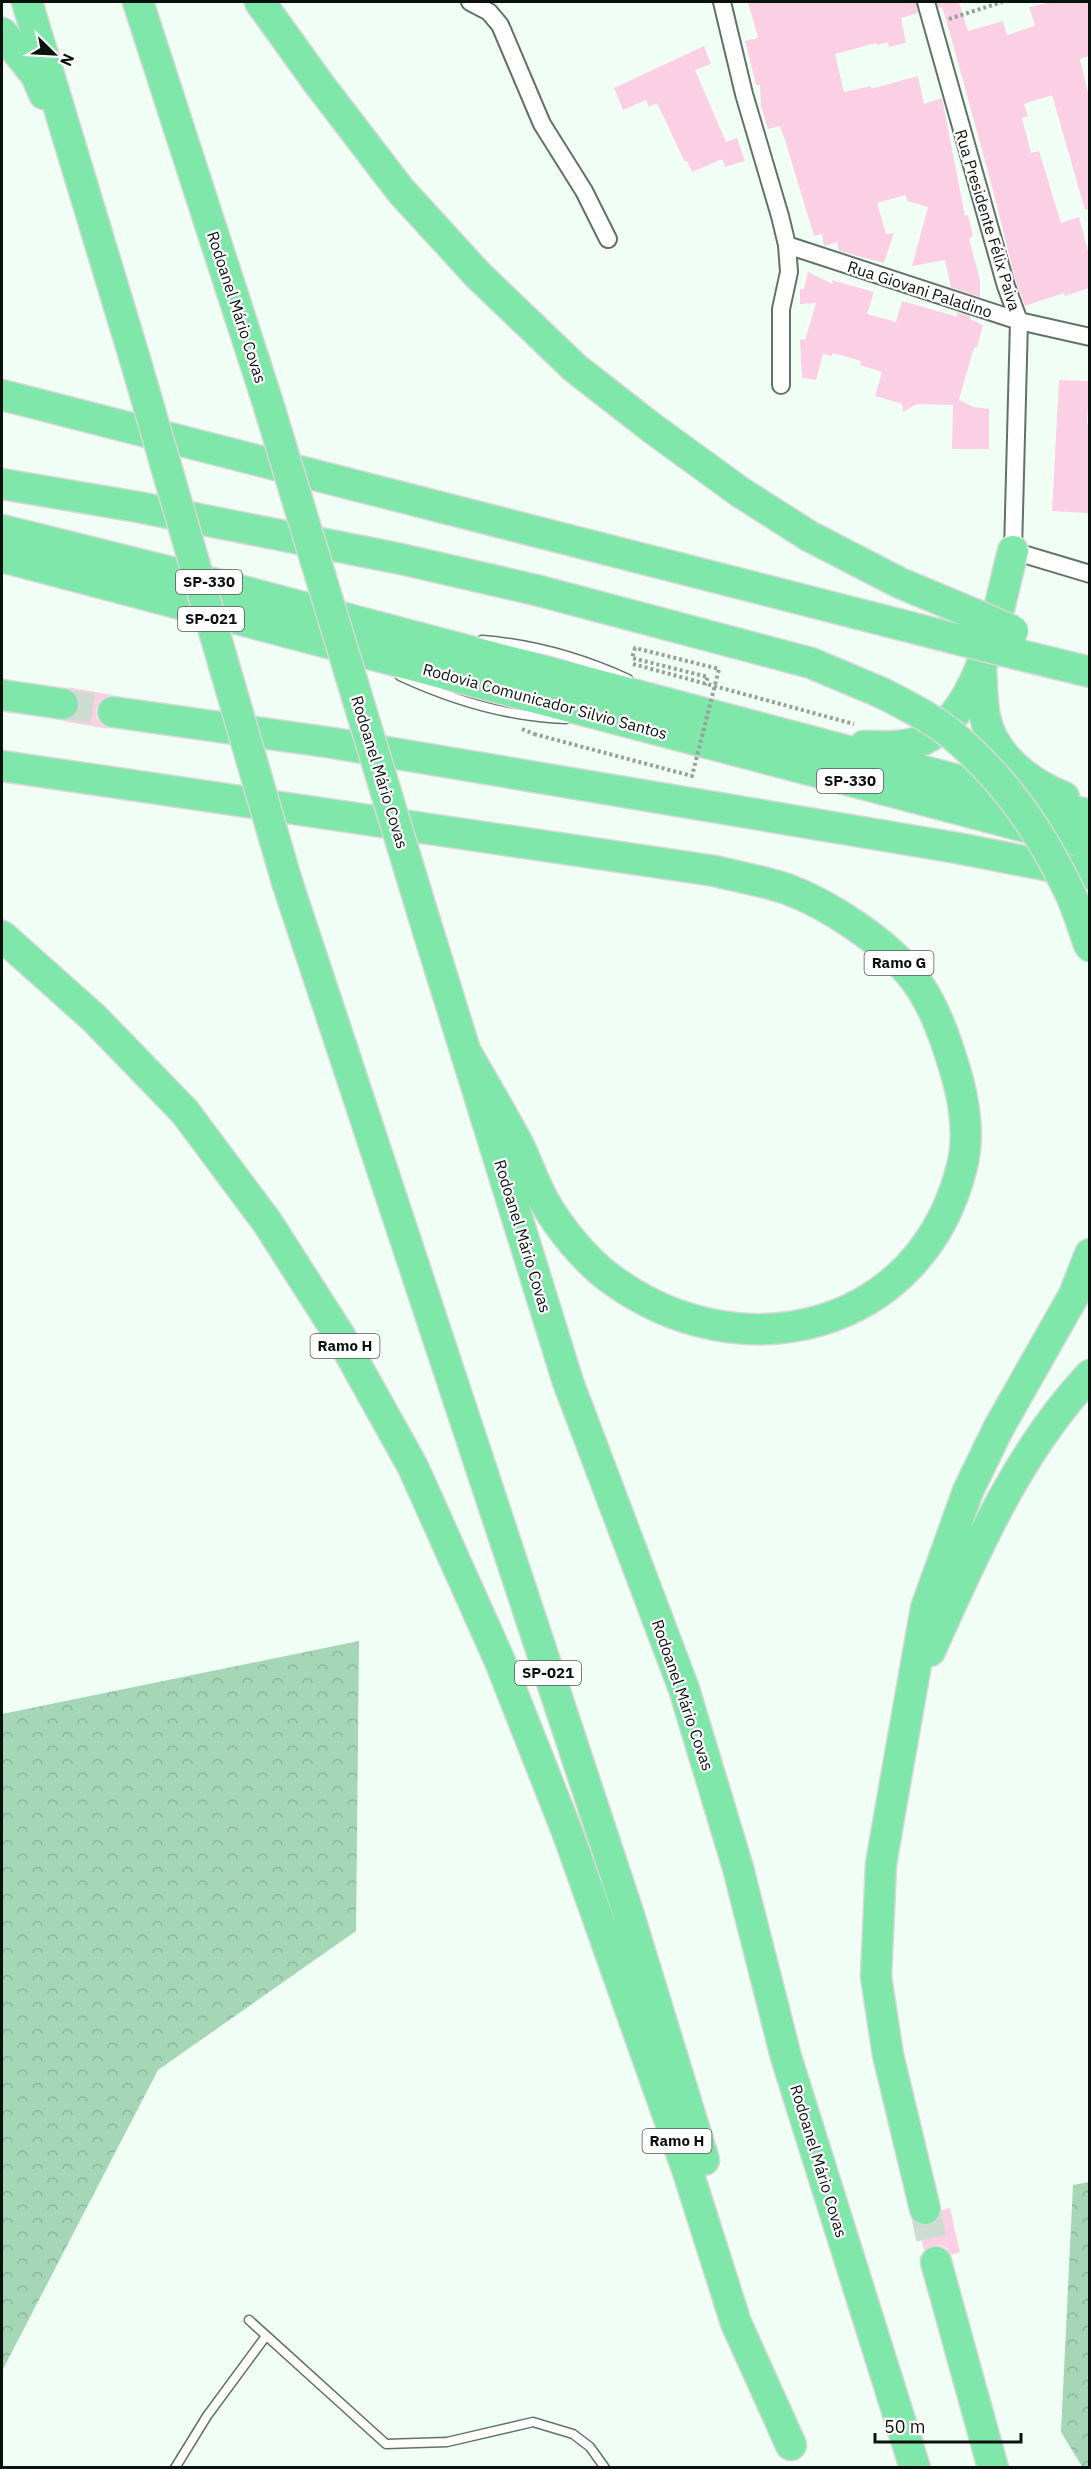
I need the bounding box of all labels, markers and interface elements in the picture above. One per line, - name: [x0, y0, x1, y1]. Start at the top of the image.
- north arrow: [24, 24, 84, 84]
- text: N: [56, 51, 79, 69]
- street label: Rua Presidente Félix Paiva: [951, 127, 1025, 314]
- street label: Rodoanel Mário Covas: [203, 228, 271, 386]
- street label: Rua Giovani Paladino: [845, 256, 995, 322]
- road number: SP-330: [176, 570, 242, 594]
- road number: SP-021: [178, 607, 244, 631]
- street label: Rodovia Comunicador Silvio Santos: [421, 659, 669, 743]
- street label: Rodoanel Mário Covas: [347, 693, 413, 851]
- road number: SP-330: [817, 769, 883, 793]
- road number: Ramo G: [864, 951, 934, 975]
- street label: Rodoanel Mário Covas: [490, 1157, 556, 1315]
- road number: Ramo H: [310, 1334, 380, 1358]
- street label: Rodoanel Mário Covas: [648, 1617, 718, 1773]
- road number: SP-021: [515, 1661, 581, 1685]
- street label: Rodoanel Mário Covas: [786, 2082, 852, 2240]
- road number: Ramo H: [642, 2129, 712, 2153]
- scale bar: [875, 2406, 1020, 2444]
- text: 50 m: [884, 2415, 926, 2438]

